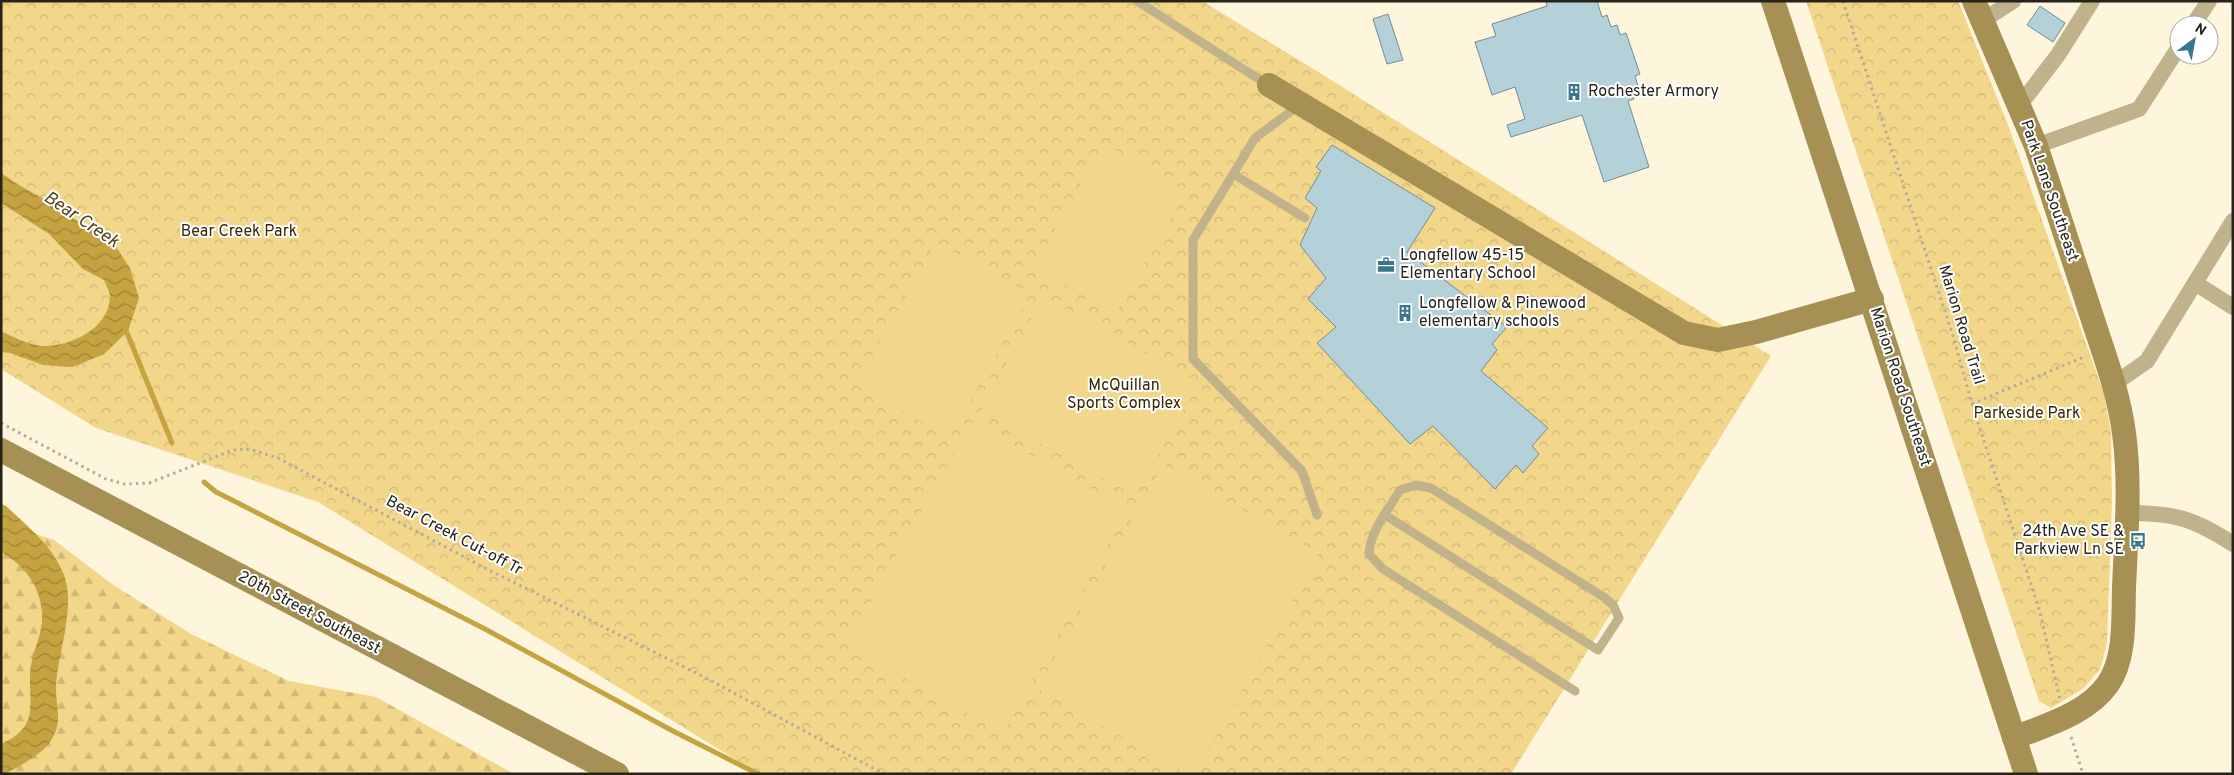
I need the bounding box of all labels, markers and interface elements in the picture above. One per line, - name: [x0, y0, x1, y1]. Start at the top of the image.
- north arrow: [2169, 15, 2219, 65]
- text: N: [2191, 20, 2209, 40]
- building icon: Rochester Armory: [1564, 82, 1584, 102]
- place label: Rochester Armory: [1588, 82, 1719, 102]
- street label: Park Lane Southeast: [2015, 118, 2083, 264]
- water label: Bear Creek: [39, 186, 124, 254]
- park label: Bear Creek Park: [181, 222, 297, 242]
- place label: Longfellow 45-15 Elementary School: [1400, 246, 1536, 284]
- office icon: Longfellow 45-15 Elementary School: [1376, 255, 1396, 275]
- street label: Marion Road Trail: [1933, 263, 1989, 387]
- place label: Longfellow & Pinewood elementary schools: [1419, 294, 1586, 332]
- building icon: Longfellow & Pinewood elementary schools: [1395, 303, 1415, 323]
- street label: Marion Road Southeast: [1865, 305, 1935, 469]
- park label: McQuillan Sports Complex: [1067, 376, 1181, 414]
- park label: Parkeside Park: [1974, 404, 2080, 424]
- street label: Bear Creek Cut-off Tr: [382, 492, 526, 580]
- place label: 24th Ave SE & Parkview Ln SE: [2014, 522, 2124, 560]
- bus stop icon: 24th Ave SE & Parkview Ln SE: [2128, 531, 2148, 551]
- street label: 20th Street Southeast: [234, 567, 384, 659]

